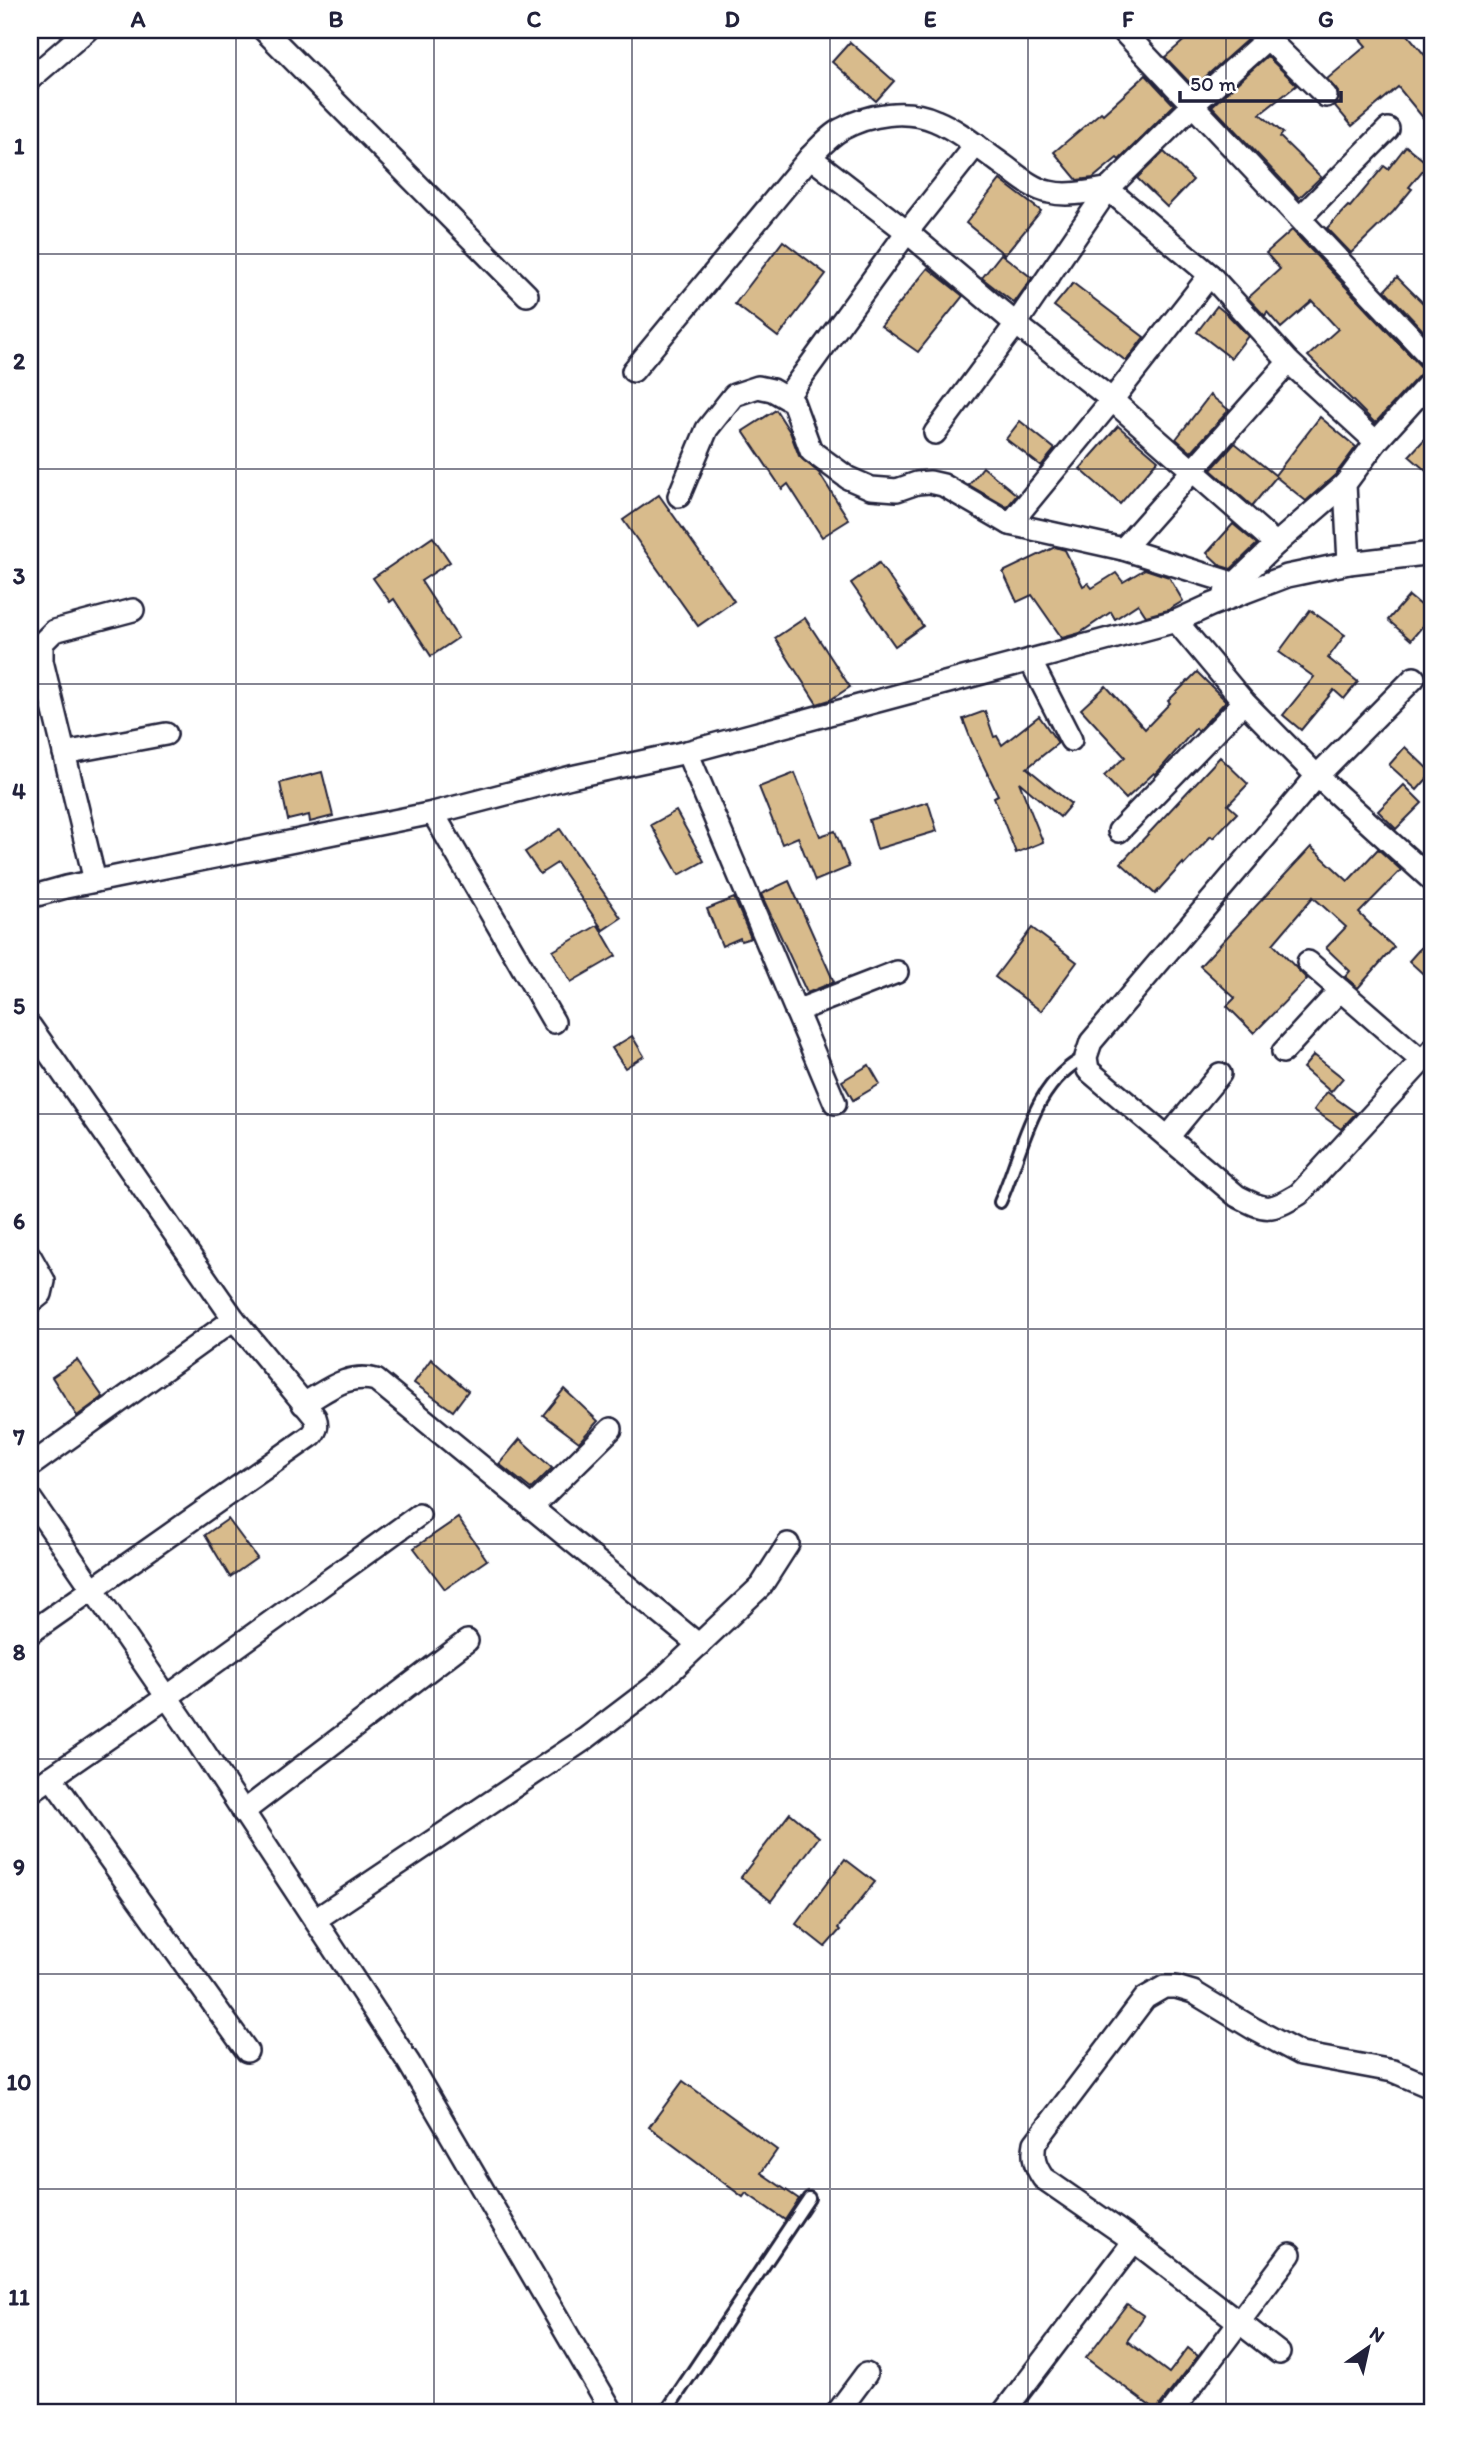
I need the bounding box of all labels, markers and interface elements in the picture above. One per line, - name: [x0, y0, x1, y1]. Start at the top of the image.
- text: A: [130, 5, 146, 33]
- text: B: [329, 5, 344, 33]
- text: C: [527, 5, 542, 33]
- text: D: [724, 5, 740, 33]
- text: E: [924, 5, 937, 33]
- text: F: [1122, 5, 1135, 33]
- text: G: [1318, 5, 1334, 33]
- scale bar: [1180, 60, 1340, 104]
- text: 50 m: [1190, 71, 1237, 96]
- text: 1: [14, 132, 25, 160]
- text: 2: [13, 347, 26, 375]
- text: 3: [13, 562, 26, 590]
- text: 4: [12, 777, 26, 805]
- text: 5: [13, 992, 25, 1020]
- text: 6: [13, 1207, 25, 1235]
- text: 7: [12, 1423, 25, 1451]
- text: 8: [13, 1638, 26, 1666]
- text: 9: [13, 1853, 25, 1881]
- text: 10: [7, 2068, 31, 2096]
- text: 11: [8, 2283, 30, 2311]
- north arrow: [1334, 2314, 1404, 2384]
- text: N: [1365, 2321, 1389, 2347]

